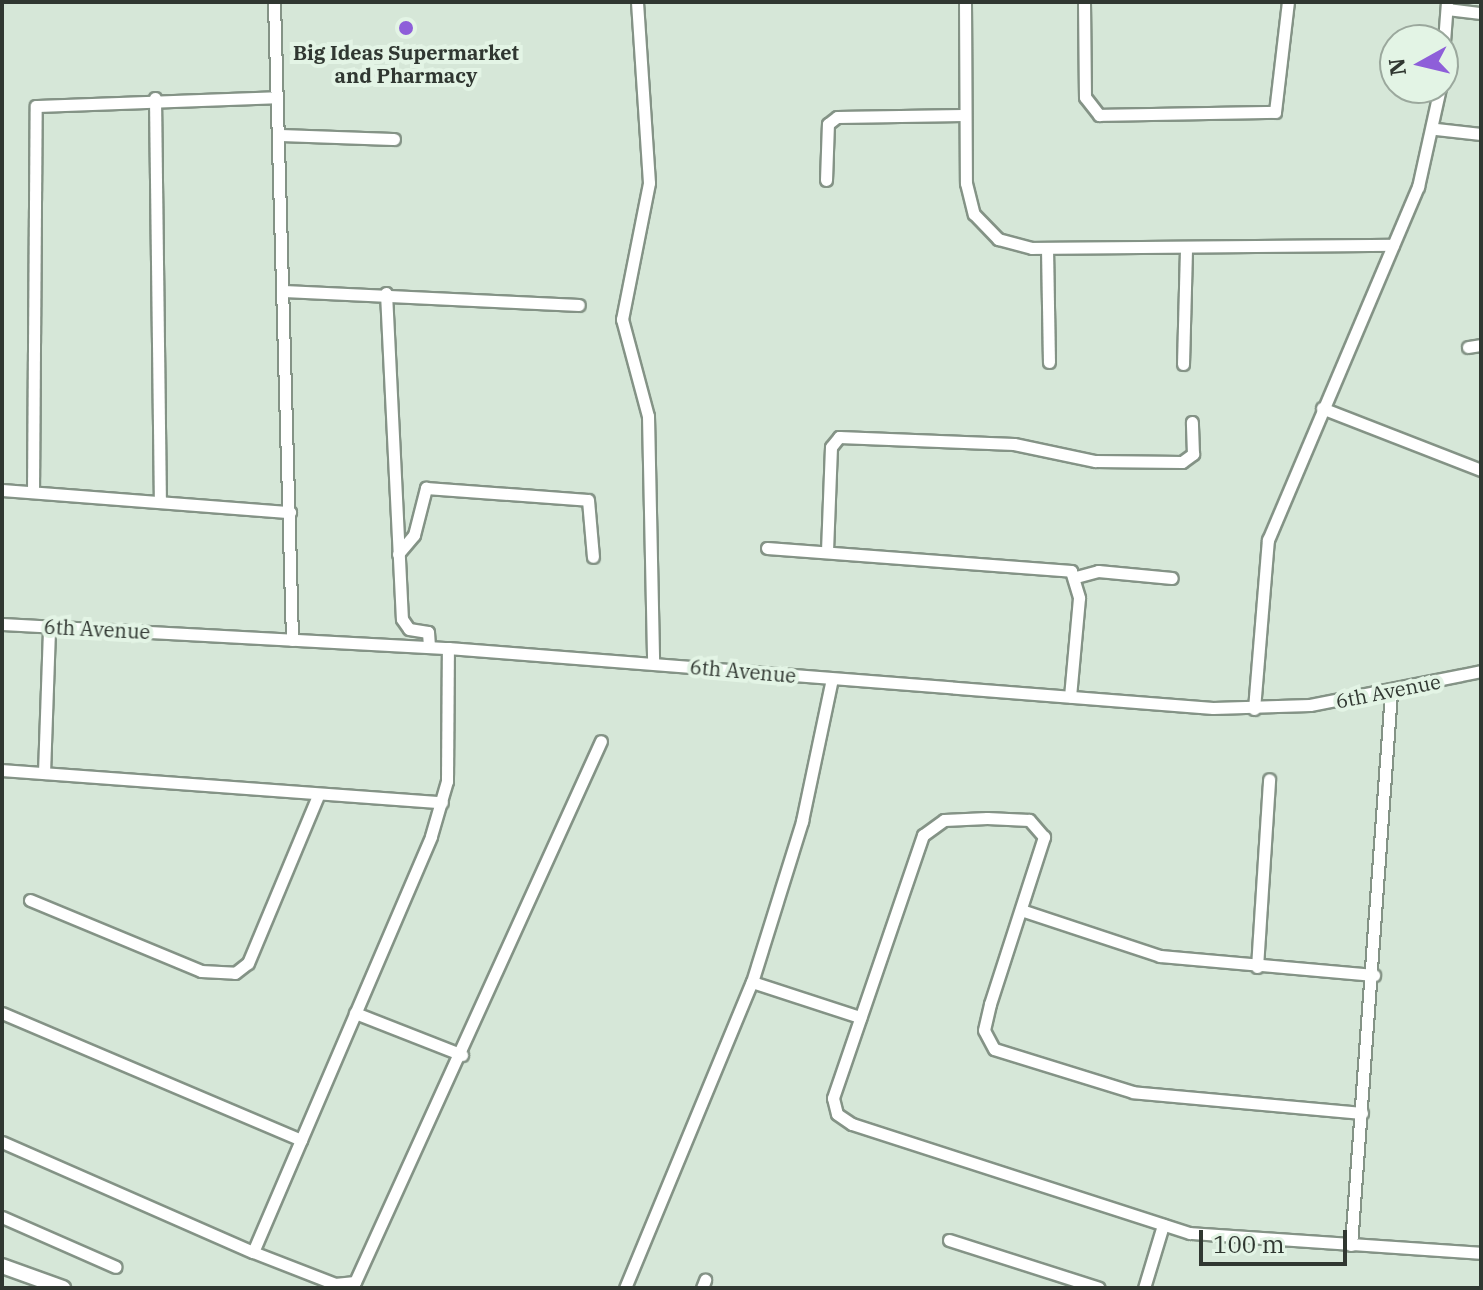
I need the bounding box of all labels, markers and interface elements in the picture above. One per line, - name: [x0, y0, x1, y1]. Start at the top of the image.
- marker: Big Ideas Supermarket and Pharmacy: [397, 19, 415, 37]
- north arrow: [1379, 24, 1459, 104]
- place label: Big Ideas Supermarket and Pharmacy: [293, 40, 519, 87]
- text: N: [1381, 56, 1412, 78]
- street label: 6th Avenue: [43, 614, 151, 644]
- street label: 6th Avenue: [689, 654, 797, 688]
- street label: 6th Avenue: [1333, 669, 1443, 713]
- scale bar: [1203, 1214, 1351, 1264]
- text: 100 m: [1213, 1228, 1285, 1260]

